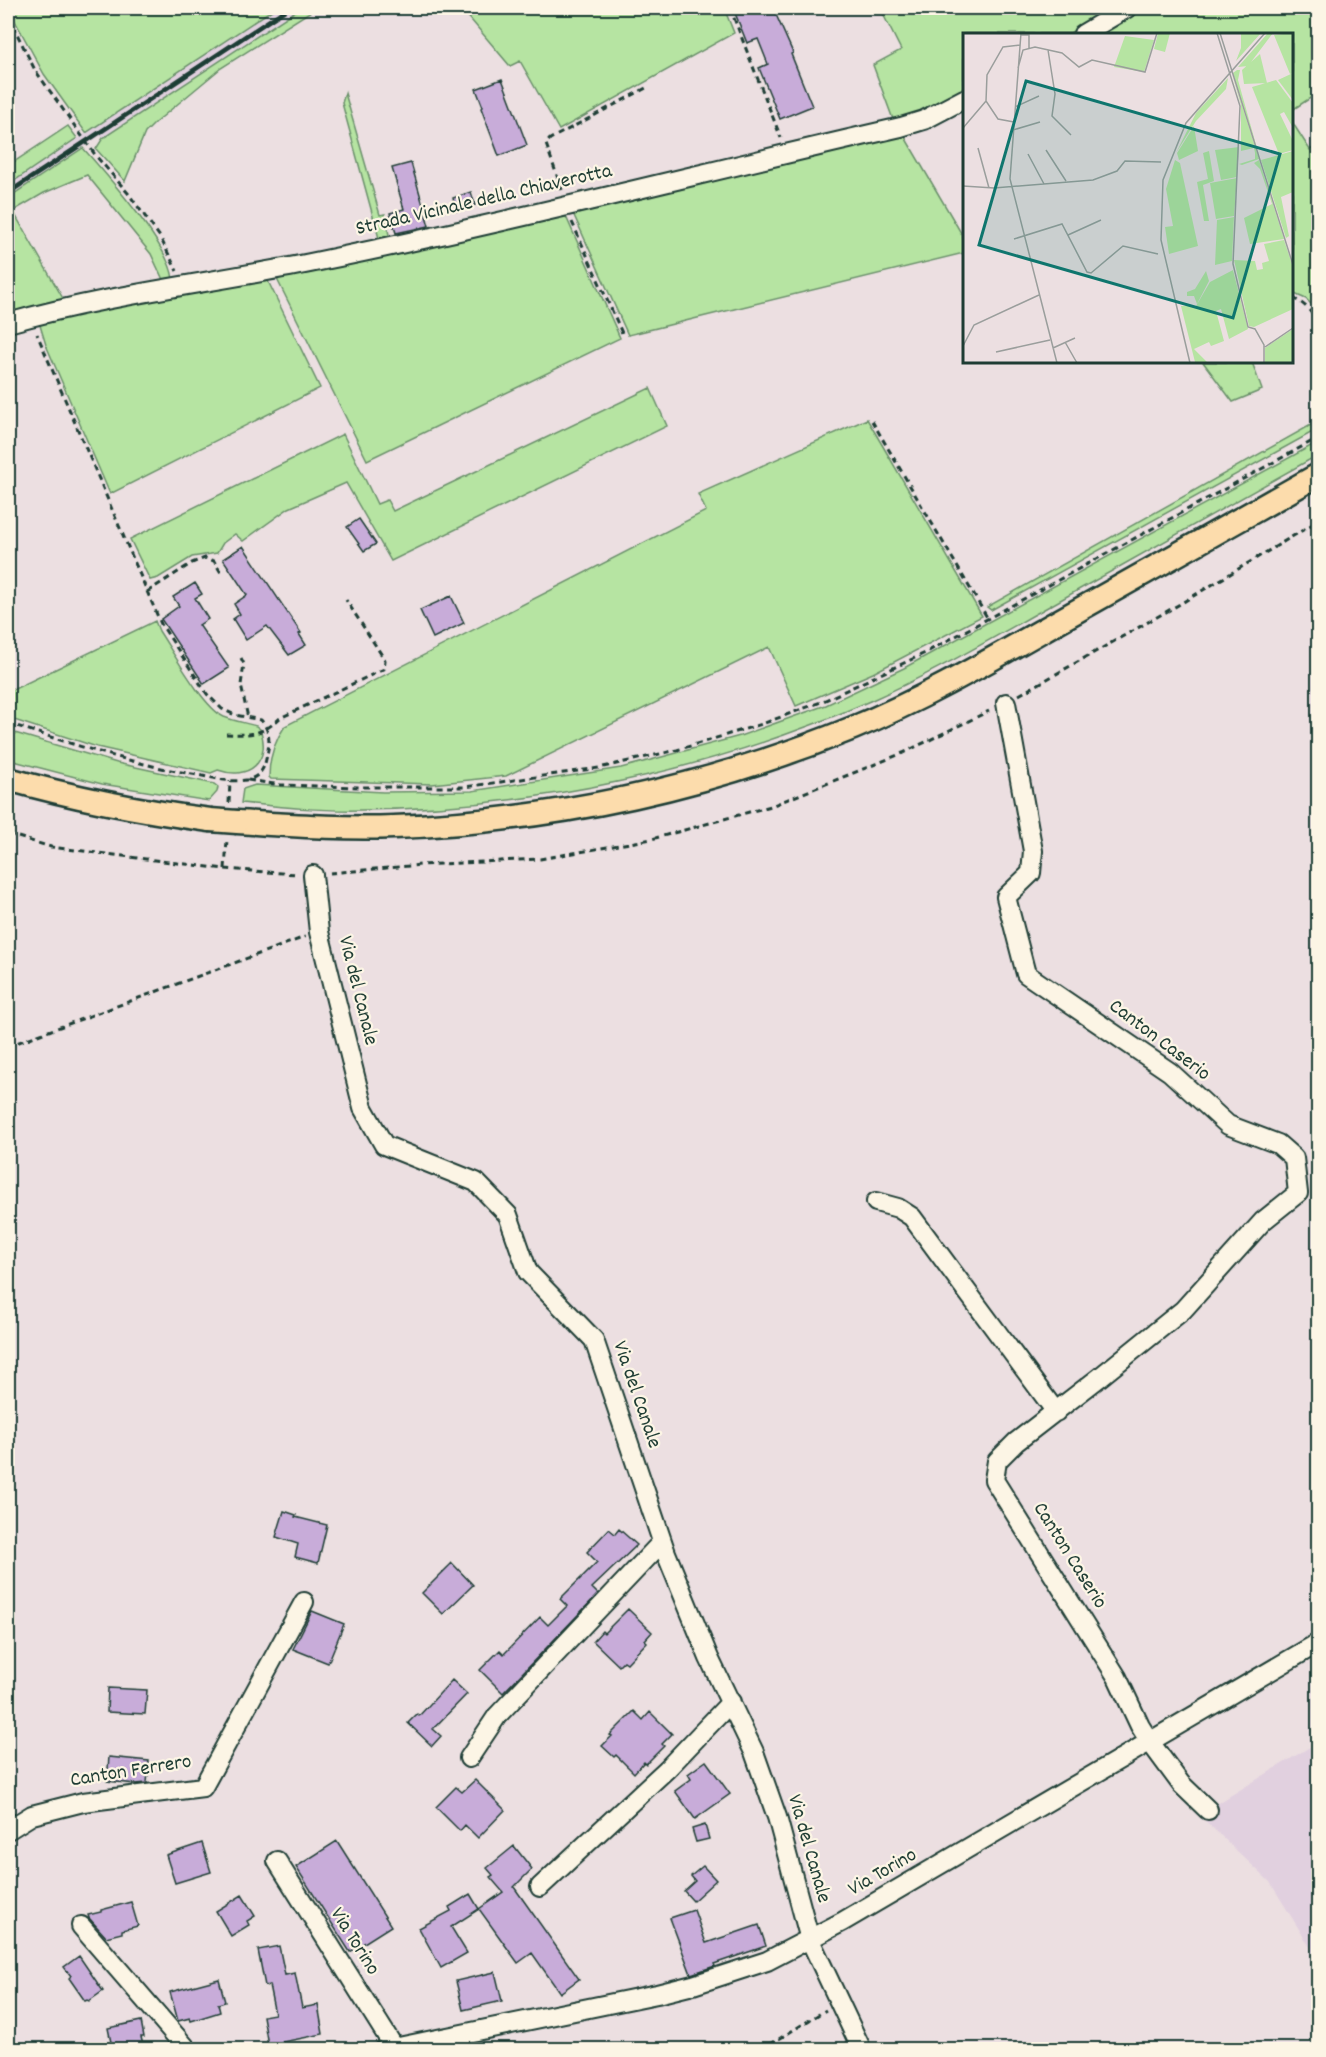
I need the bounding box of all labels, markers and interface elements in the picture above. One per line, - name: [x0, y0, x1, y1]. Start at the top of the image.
- inset map: [963, 33, 1293, 363]
- street label: Strada Vicinale della Chiaverotta: [353, 157, 616, 245]
- street label: Via del Canale: [329, 933, 385, 1049]
- street label: Canton Caserio: [1102, 993, 1216, 1089]
- street label: Via del Canale: [604, 1337, 668, 1453]
- street label: Canton Caserio: [1024, 1497, 1114, 1615]
- street label: Canton Ferrero: [68, 1748, 194, 1796]
- street label: Via del Canale: [778, 1791, 838, 1907]
- street label: Via Torino: [843, 1841, 923, 1905]
- street label: Via Torino: [321, 1902, 387, 1982]

